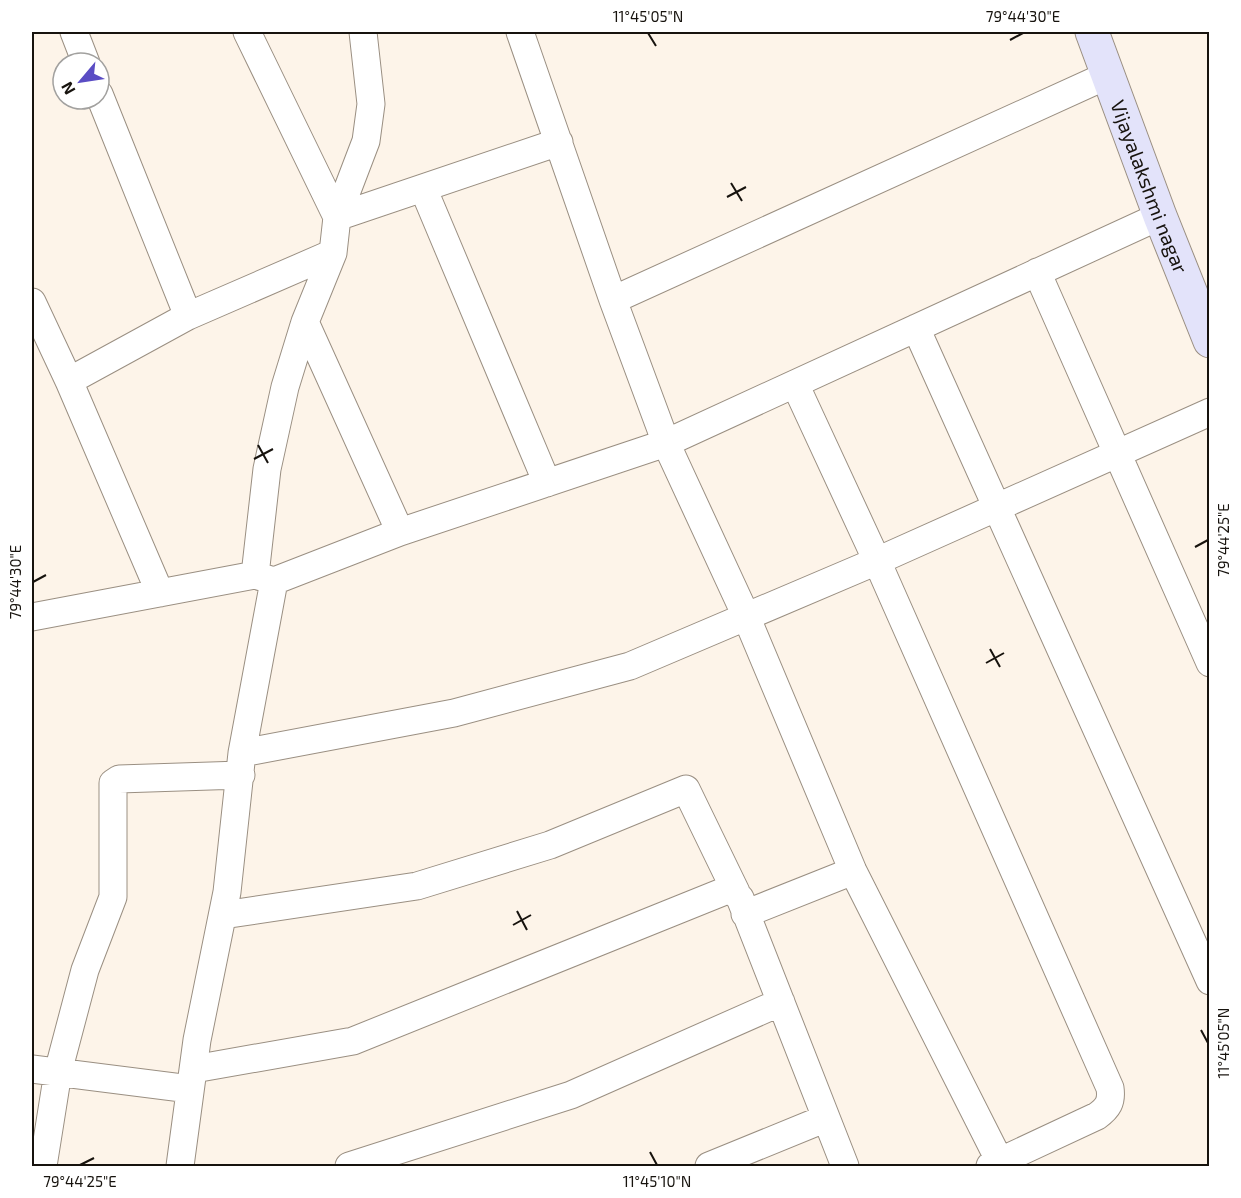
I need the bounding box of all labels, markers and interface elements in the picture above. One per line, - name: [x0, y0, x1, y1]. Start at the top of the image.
- text: 11°45'05"N: [613, 7, 683, 25]
- text: 79°44'30"E: [986, 7, 1060, 25]
- north arrow: [51, 51, 111, 111]
- text: N: [56, 79, 79, 98]
- street label: Vijayalakshmi nagar: [1106, 97, 1194, 277]
- text: 79°44'25"E: [1214, 503, 1232, 577]
- text: 79°44'30"E: [6, 545, 24, 619]
- text: 11°45'05"N: [1214, 1008, 1232, 1078]
- text: 79°44'25"E: [43, 1172, 117, 1190]
- text: 11°45'10"N: [623, 1172, 691, 1190]

